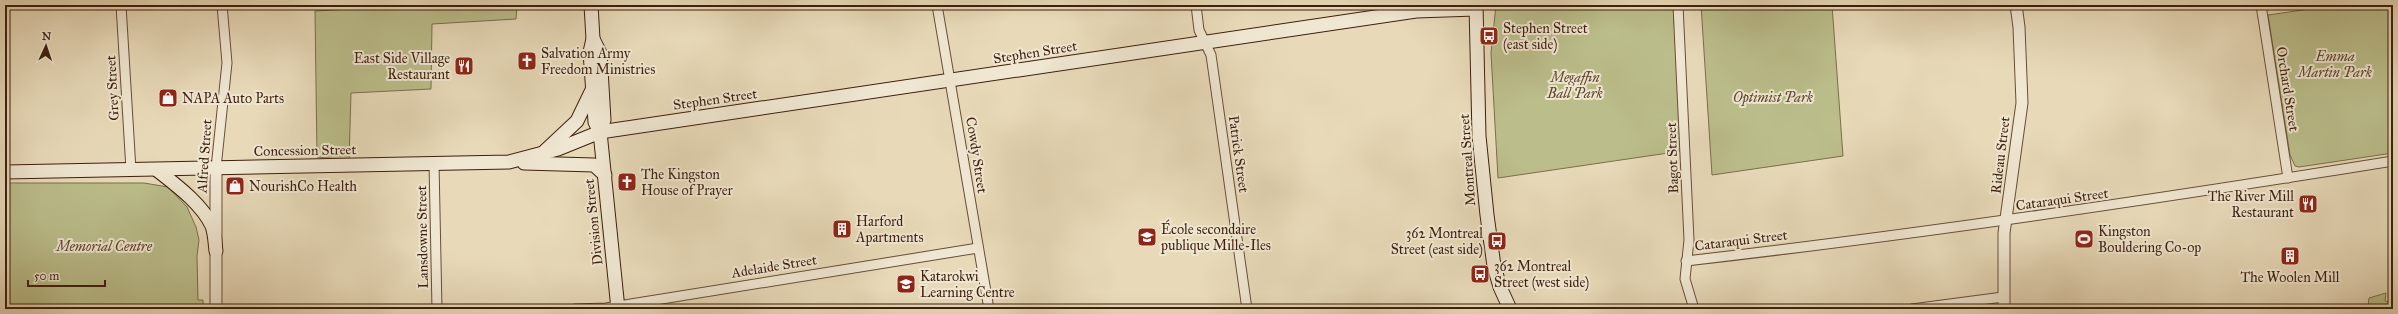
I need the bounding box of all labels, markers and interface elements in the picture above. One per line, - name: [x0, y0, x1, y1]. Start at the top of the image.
- place label: Stephen Street (east side): [1503, 20, 1588, 54]
- bus stop icon: Stephen Street (east side): [1478, 25, 1500, 47]
- north arrow: [26, 26, 66, 66]
- text: N: [41, 30, 52, 43]
- street label: Stephen Street: [992, 37, 1078, 68]
- place label: Salvation Army Freedom Ministries: [541, 45, 655, 78]
- street label: Orchard Street: [2272, 46, 2303, 133]
- park label: Emma Martin Park: [2296, 48, 2373, 81]
- place label: East Side Village Restaurant: [354, 50, 450, 83]
- church icon: Salvation Army Freedom Ministries: [516, 50, 538, 72]
- street label: Grey Street: [102, 55, 123, 121]
- restaurant icon: East Side Village Restaurant: [453, 55, 475, 77]
- park label: Megaffin Ball Park: [1546, 69, 1604, 102]
- street label: Stephen Street: [672, 85, 758, 114]
- shop icon: NAPA Auto Parts: [157, 87, 179, 109]
- park label: Optimist Park: [1733, 89, 1814, 107]
- place label: NAPA Auto Parts: [182, 90, 284, 107]
- street label: Montreal Street: [1456, 113, 1479, 207]
- street label: Patrick Street: [1225, 114, 1252, 194]
- street label: Rideau Street: [1987, 115, 2014, 195]
- street label: Cowdy Street: [962, 116, 991, 194]
- street label: Alfred Street: [193, 119, 216, 194]
- street label: Bagot Street: [1663, 122, 1682, 194]
- street label: Concession Street: [254, 141, 356, 160]
- place label: The Kingston House of Prayer: [641, 166, 734, 199]
- church icon: The Kingston House of Prayer: [616, 171, 638, 193]
- shop icon: NourishCo Health: [224, 175, 246, 197]
- place label: NourishCo Health: [249, 178, 357, 195]
- street label: Division Street: [581, 178, 606, 266]
- street label: Lansdowne Street: [413, 185, 432, 289]
- street label: Cataraqui Street: [2015, 185, 2110, 215]
- place label: The River Mill Restaurant: [2208, 188, 2294, 221]
- restaurant icon: The River Mill Restaurant: [2297, 193, 2319, 215]
- place label: Harford Apartments: [855, 213, 924, 246]
- building icon: Harford Apartments: [831, 218, 853, 240]
- place label: École secondaire publique Mille-Iles: [1160, 219, 1271, 255]
- place label: Kingston Bouldering Co-op: [2098, 223, 2201, 256]
- place label: 362 Montreal Street (east side): [1391, 225, 1483, 259]
- school or university icon: École secondaire publique Mille-Iles: [1136, 226, 1158, 248]
- street label: Cataraqui Street: [1694, 226, 1789, 256]
- sports icon: Kingston Bouldering Co-op: [2073, 228, 2095, 250]
- bus stop icon: 362 Montreal Street (east side): [1486, 230, 1508, 252]
- park label: Memorial Centre: [54, 238, 153, 255]
- building icon: The Woolen Mill: [2279, 245, 2301, 267]
- street label: Adelaide Street: [729, 251, 818, 282]
- place label: 362 Montreal Street (west side): [1494, 258, 1589, 292]
- scale bar: [28, 262, 105, 288]
- bus stop icon: 362 Montreal Street (west side): [1469, 263, 1491, 285]
- place label: Katarokwi Learning Centre: [920, 268, 1015, 301]
- text: 50 m: [34, 269, 59, 283]
- place label: The Woolen Mill: [2240, 269, 2340, 286]
- school or university icon: Katarokwi Learning Centre: [895, 273, 917, 295]

